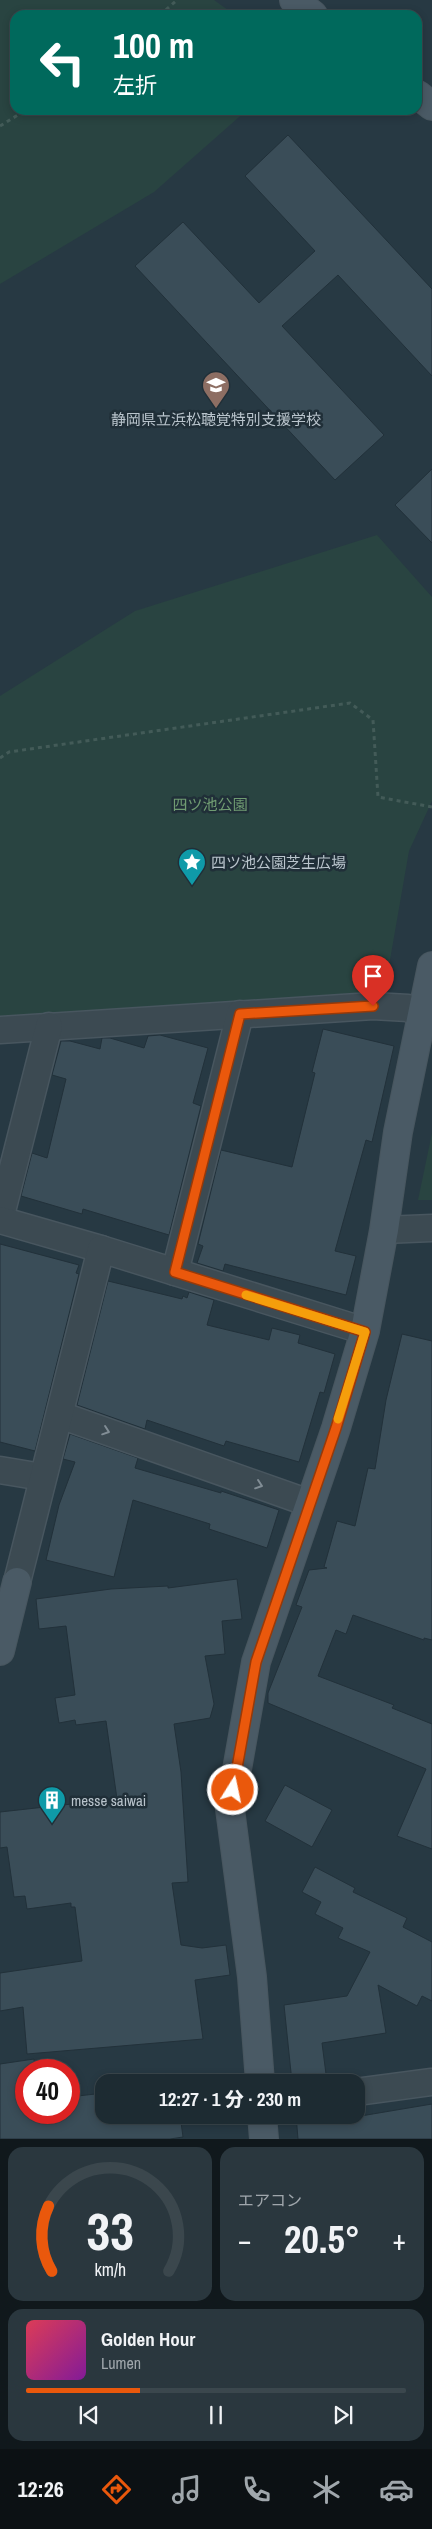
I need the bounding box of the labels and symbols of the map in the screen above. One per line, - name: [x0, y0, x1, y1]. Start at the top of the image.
- school or university icon: 静岡県立浜松聴覚特別支援学校: [201, 370, 231, 409]
- place label: 静岡県立浜松聴覚特別支援学校: [111, 409, 321, 430]
- park label: 四ツ池公園: [172, 794, 248, 815]
- place icon: 四ツ池公園芝生広場: [177, 847, 207, 886]
- place label: 四ツ池公園芝生広場: [211, 852, 346, 873]
- pin: [352, 955, 394, 1006]
- one-way arrow: [101, 1425, 109, 1435]
- one-way arrow: [254, 1479, 263, 1489]
- position arrow: [206, 1763, 258, 1815]
- building icon: messe saiwai: [37, 1785, 67, 1824]
- place label: messe saiwai: [71, 1790, 146, 1811]
- speed limit sign: 40: [15, 2059, 80, 2124]

